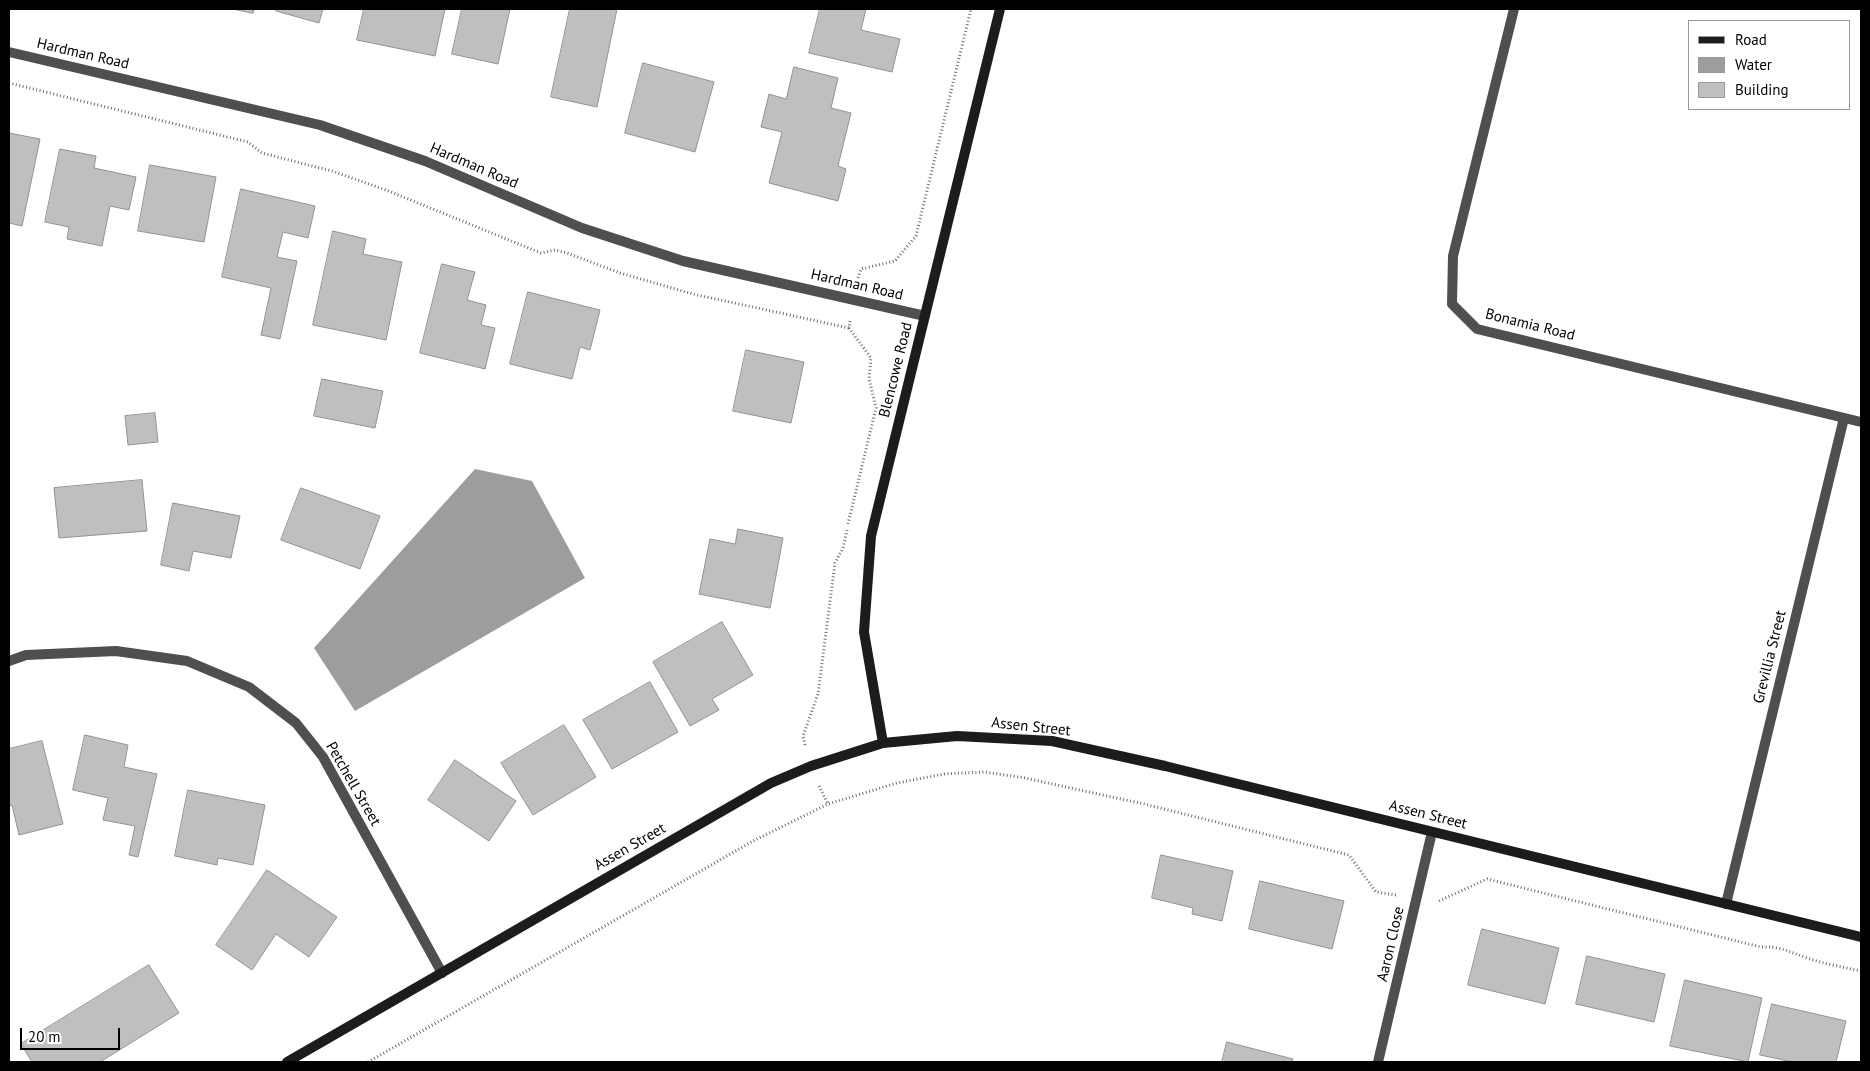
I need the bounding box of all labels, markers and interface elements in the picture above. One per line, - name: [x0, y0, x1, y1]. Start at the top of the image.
- legend: [1688, 20, 1850, 110]
- text: Road: [1735, 30, 1767, 49]
- street label: Hardman Road: [35, 35, 131, 73]
- text: Water: [1735, 55, 1772, 74]
- text: Building: [1735, 80, 1789, 99]
- street label: Hardman Road: [427, 139, 521, 193]
- street label: Hardman Road: [809, 266, 905, 304]
- street label: Bonamia Road: [1483, 305, 1577, 345]
- street label: Blencowe Road: [875, 321, 917, 419]
- street label: Grevillia Street: [1750, 609, 1790, 705]
- street label: Assen Street: [991, 714, 1071, 740]
- street label: Petchell Street: [322, 739, 384, 829]
- street label: Assen Street: [1387, 797, 1469, 833]
- street label: Assen Street: [591, 819, 669, 875]
- street label: Aaron Close: [1374, 905, 1408, 983]
- scale bar: [22, 1018, 122, 1050]
- text: 20 m: [28, 1027, 61, 1046]

